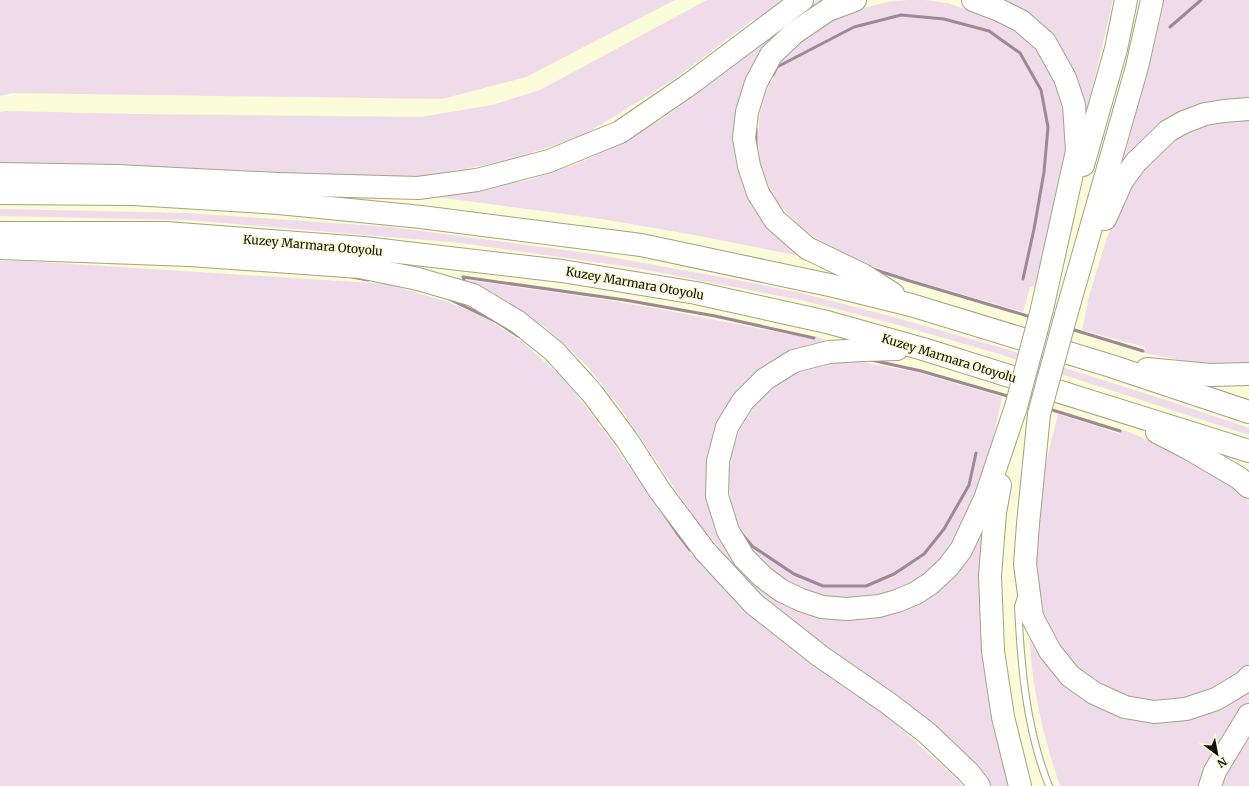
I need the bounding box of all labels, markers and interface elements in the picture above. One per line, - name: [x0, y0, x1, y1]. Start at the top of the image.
- street label: Kuzey Marmara Otoyolu: [243, 231, 384, 259]
- street label: Kuzey Marmara Otoyolu: [565, 263, 706, 303]
- street label: Kuzey Marmara Otoyolu: [880, 330, 1019, 386]
- north arrow: [1197, 734, 1237, 774]
- text: N: [1215, 754, 1230, 771]

